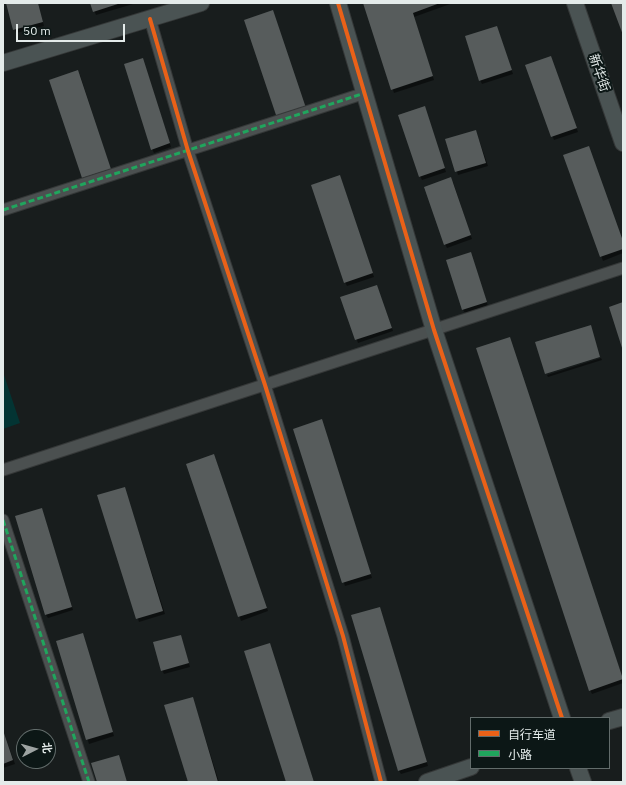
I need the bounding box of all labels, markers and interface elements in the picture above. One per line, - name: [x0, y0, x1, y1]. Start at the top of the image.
- scale bar: [18, 16, 127, 42]
- text: 50 m: [23, 23, 51, 38]
- street label: 新华街: [585, 52, 613, 94]
- legend: [470, 717, 610, 769]
- text: 自行车道: [508, 727, 556, 742]
- north arrow: [16, 729, 56, 769]
- text: 北: [39, 742, 54, 754]
- text: 小路: [508, 747, 532, 762]

